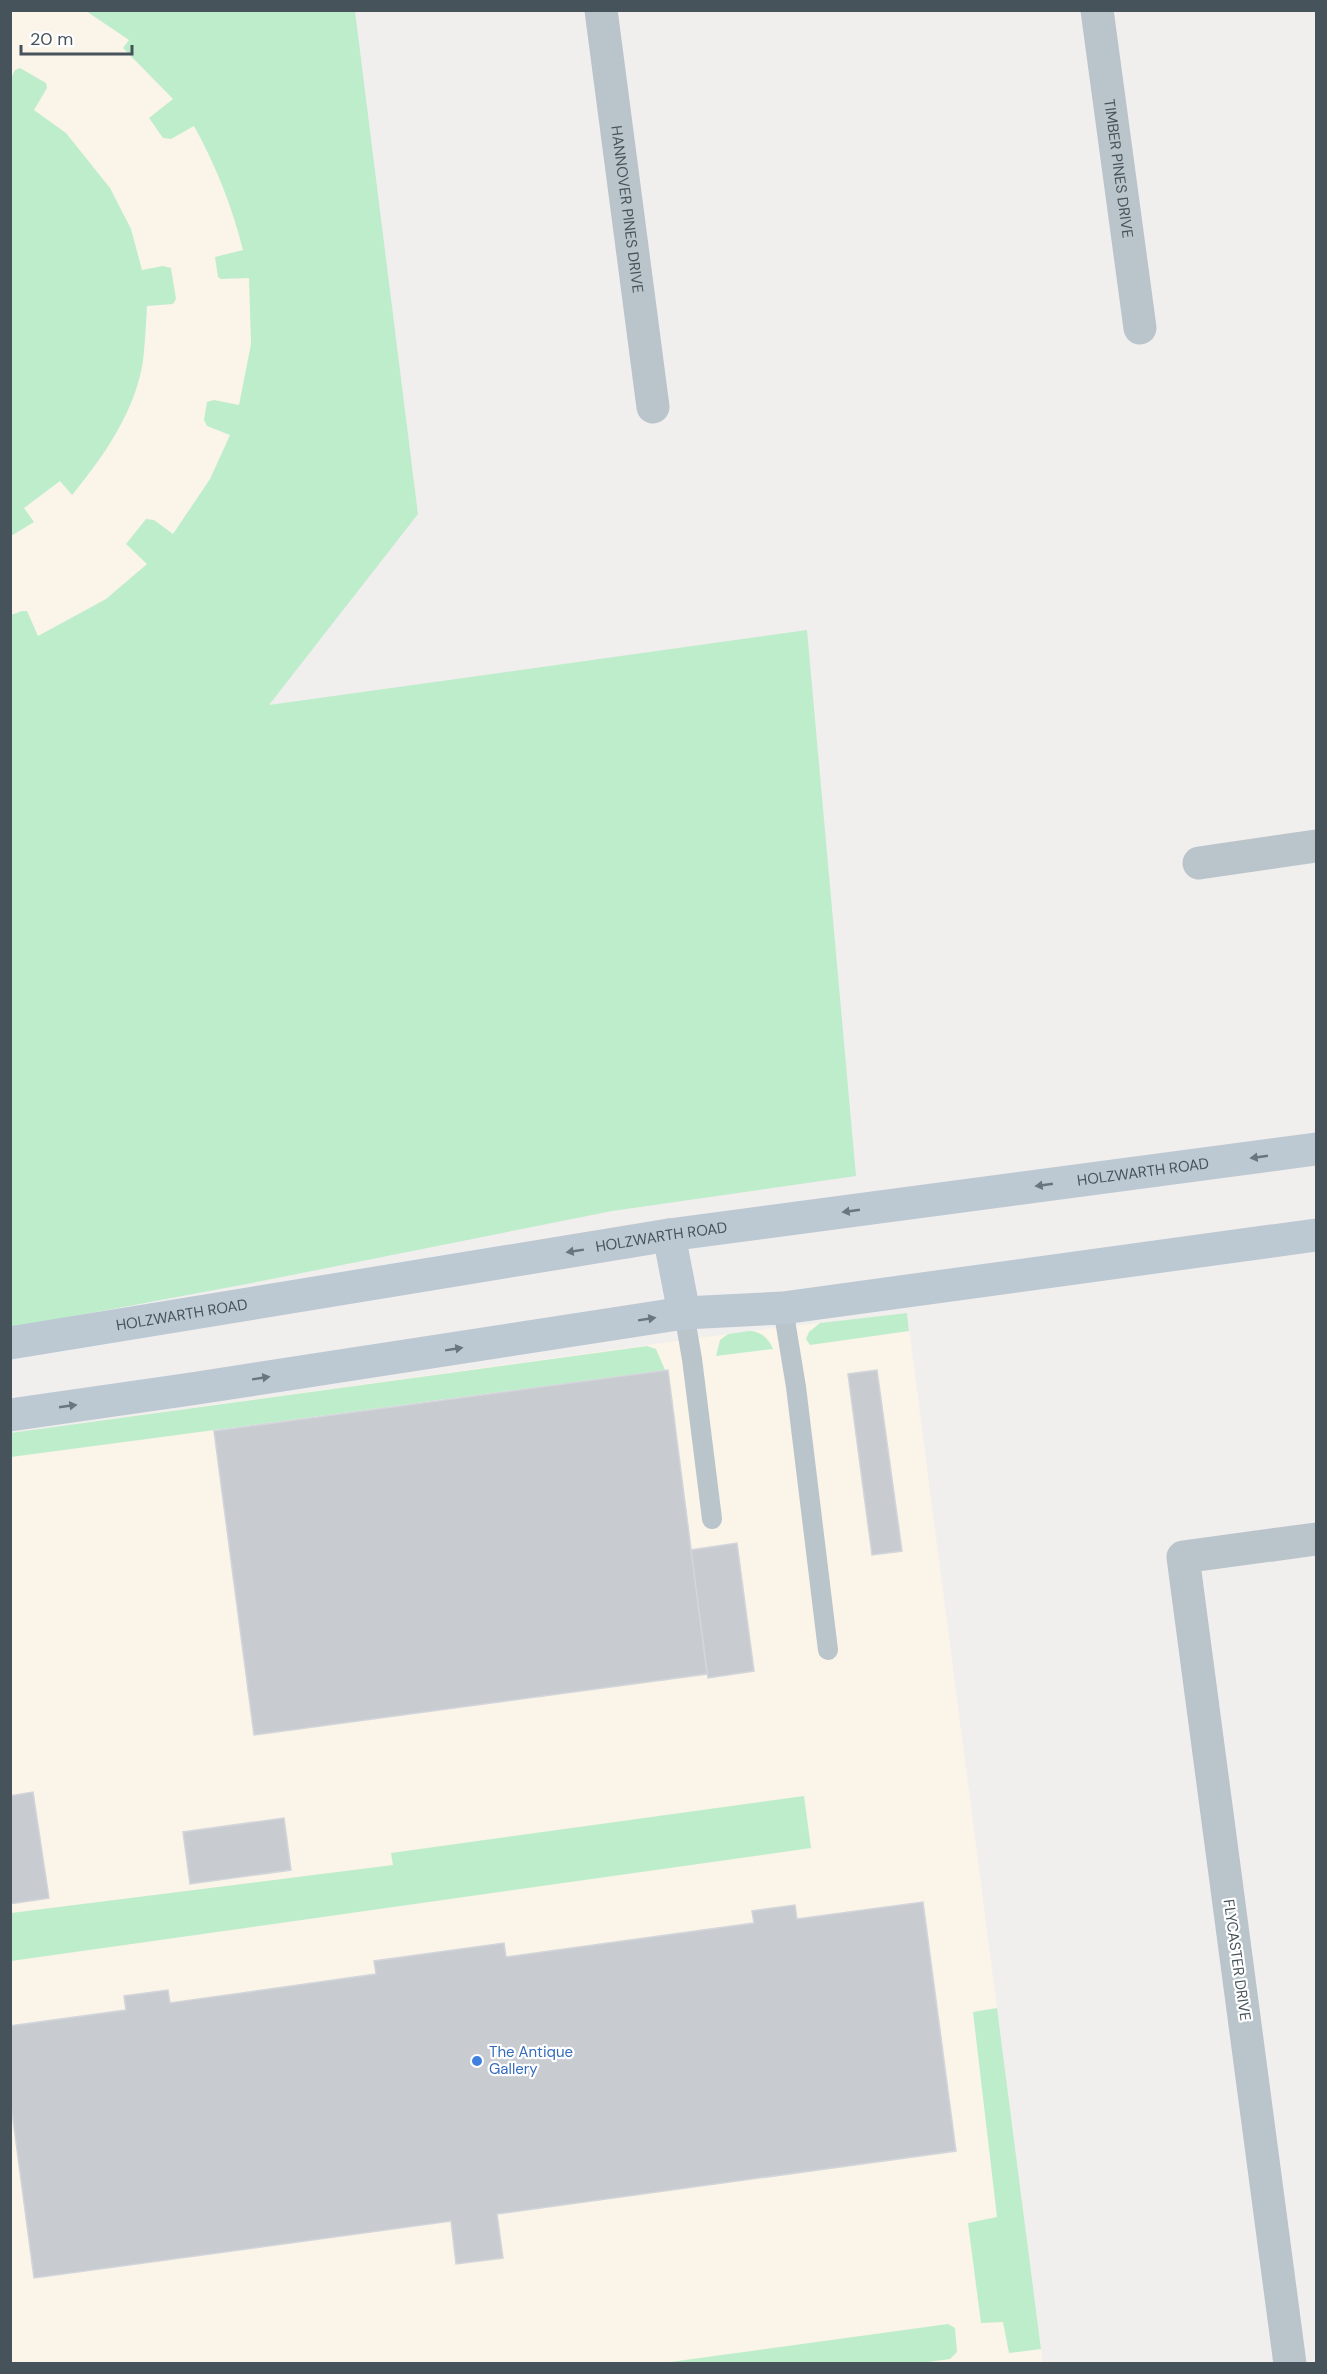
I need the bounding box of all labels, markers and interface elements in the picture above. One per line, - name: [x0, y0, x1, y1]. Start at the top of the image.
- scale bar: [21, 18, 132, 56]
- text: 20 m: [30, 27, 73, 51]
- street label: TIMBER PINES DRIVE: [1099, 98, 1138, 239]
- street label: HANNOVER PINES DRIVE: [606, 124, 648, 294]
- one-way arrow: [1249, 1152, 1268, 1162]
- street label: HOLZWARTH ROAD: [1076, 1153, 1210, 1191]
- one-way arrow: [1035, 1181, 1054, 1190]
- one-way arrow: [842, 1207, 861, 1216]
- street label: HOLZWARTH ROAD: [594, 1217, 729, 1257]
- one-way arrow: [565, 1247, 584, 1256]
- street label: HOLZWARTH ROAD: [114, 1294, 249, 1335]
- one-way arrow: [637, 1314, 656, 1323]
- one-way arrow: [445, 1344, 464, 1353]
- one-way arrow: [252, 1374, 271, 1383]
- one-way arrow: [59, 1402, 78, 1411]
- street label: FLYCASTER DRIVE: [1219, 1898, 1255, 2022]
- place label: The Antique Gallery: [489, 2042, 573, 2079]
- marker: The Antique Gallery: [470, 2054, 484, 2068]

